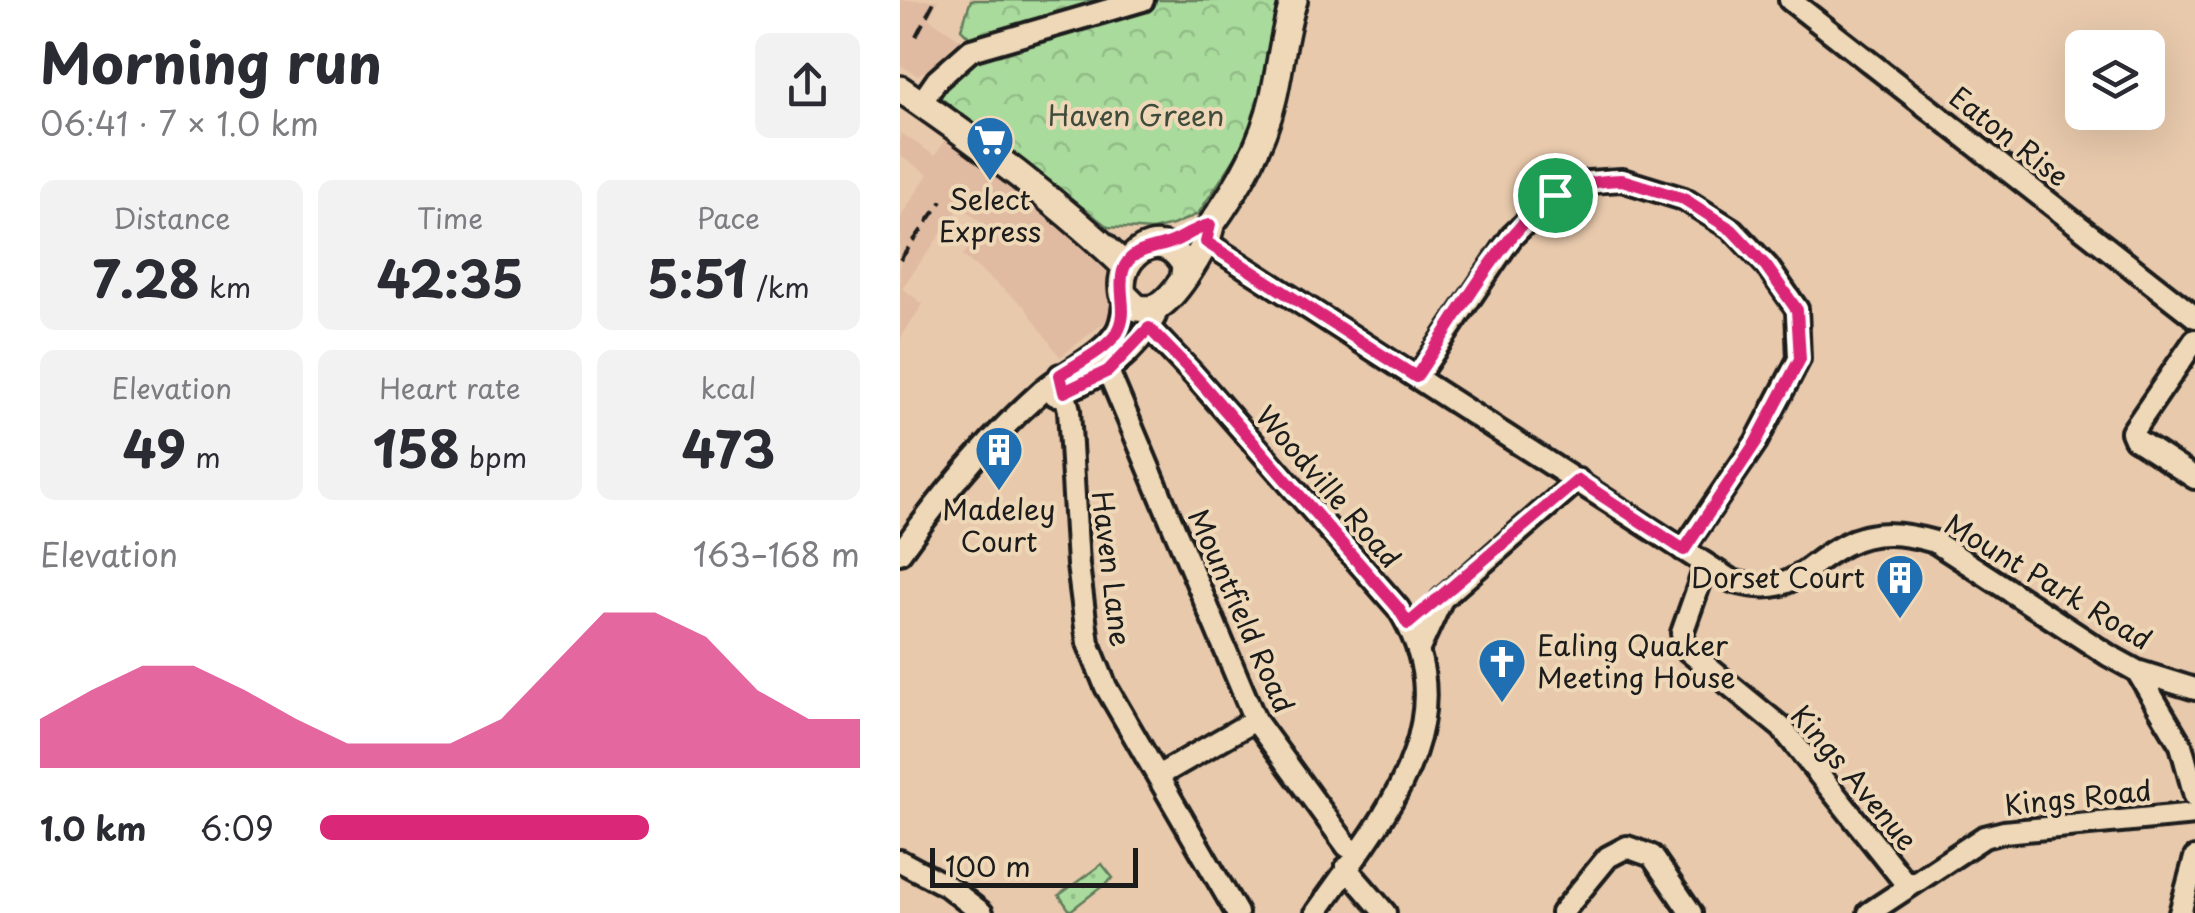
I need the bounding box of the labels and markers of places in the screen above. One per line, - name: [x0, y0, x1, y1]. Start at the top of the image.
- supermarket icon: Select Express: [964, 114, 1016, 182]
- pin: [1513, 153, 1598, 238]
- place label: Select Express: [939, 177, 1041, 252]
- building icon: Madeley Court: [973, 424, 1025, 492]
- place label: Madeley Court: [942, 487, 1056, 562]
- building icon: Dorset Court: [1874, 552, 1926, 620]
- place label: Dorset Court: [1691, 555, 1865, 598]
- place label: Ealing Quaker Meeting House: [1537, 623, 1735, 698]
- church icon: Ealing Quaker Meeting House: [1476, 636, 1528, 704]

